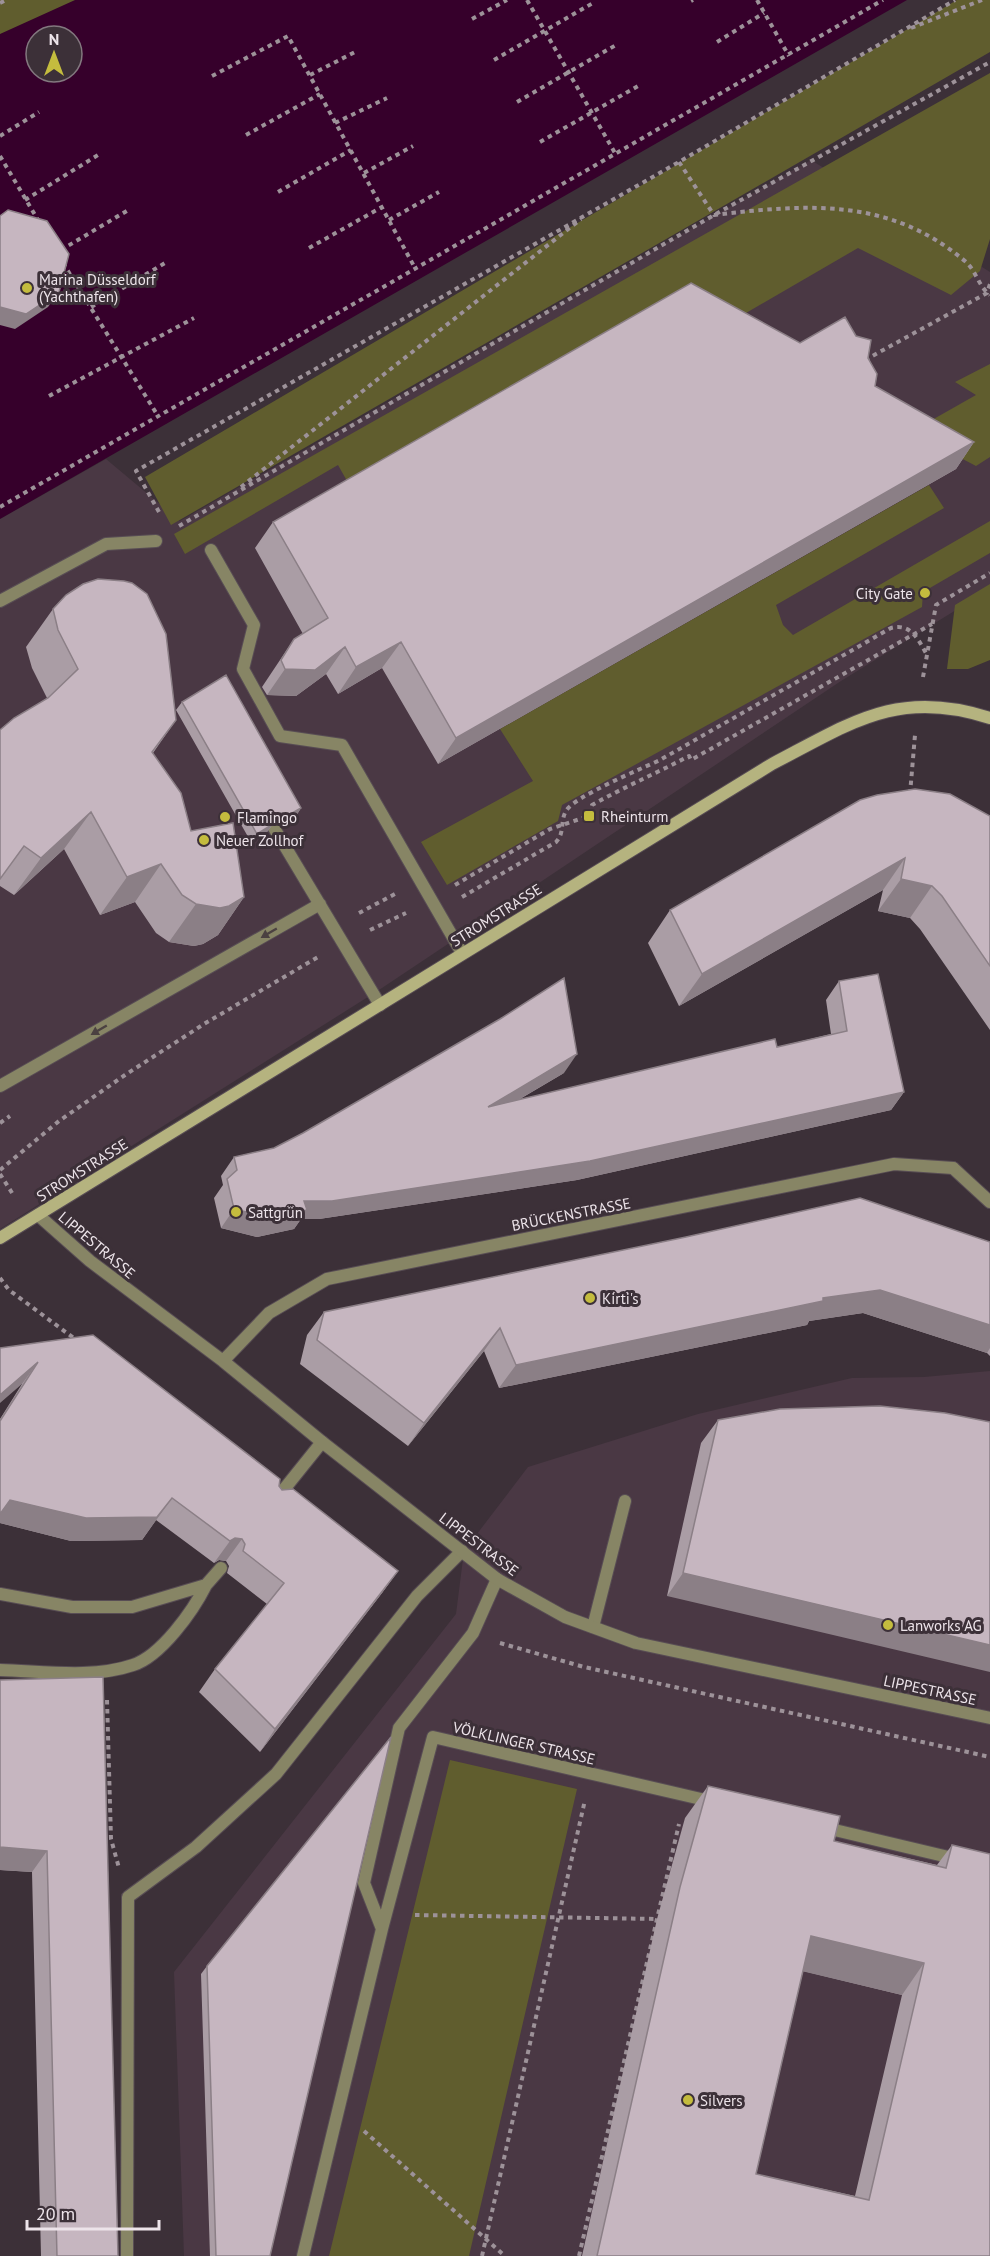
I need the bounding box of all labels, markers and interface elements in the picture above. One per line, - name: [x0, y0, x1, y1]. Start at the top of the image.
- north arrow: [24, 24, 84, 84]
- text: N: [49, 29, 59, 49]
- place label: Marina Düsseldorf (Yachthafen): [39, 270, 157, 306]
- marker: Marina Düsseldorf (Yachthafen): [20, 281, 34, 295]
- place label: City Gate: [856, 584, 913, 603]
- marker: City Gate: [918, 586, 932, 600]
- place label: Rheinturm: [601, 807, 668, 826]
- place label: Flamingo: [237, 808, 297, 827]
- marker: Rheinturm: [582, 809, 596, 823]
- marker: Flamingo: [218, 810, 232, 824]
- place label: Neuer Zollhof: [216, 831, 304, 850]
- marker: Neuer Zollhof: [197, 833, 211, 847]
- street label: STROMSTRASSE: [447, 879, 545, 951]
- one-way arrow: [261, 928, 277, 939]
- one-way arrow: [91, 1024, 108, 1034]
- street label: STROMSTRASSE: [33, 1134, 131, 1206]
- street label: BRÜCKENSTRASSE: [510, 1193, 632, 1235]
- place label: Sattgrün: [248, 1203, 303, 1222]
- marker: Sattgrün: [229, 1205, 243, 1219]
- street label: LIPPESTRASSE: [55, 1207, 139, 1283]
- place label: Kirti's: [602, 1289, 638, 1308]
- marker: Kirti's: [583, 1291, 597, 1305]
- street label: LIPPESTRASSE: [436, 1508, 522, 1580]
- place label: Lanworks AG: [900, 1616, 982, 1635]
- marker: Lanworks AG: [881, 1618, 895, 1632]
- street label: LIPPESTRASSE: [882, 1671, 978, 1709]
- street label: VÖLKLINGER STRASSE: [450, 1717, 597, 1769]
- place label: Silvers: [700, 2091, 742, 2110]
- marker: Silvers: [681, 2093, 695, 2107]
- scale bar: [27, 2193, 159, 2231]
- text: 20 m: [36, 2202, 75, 2225]

